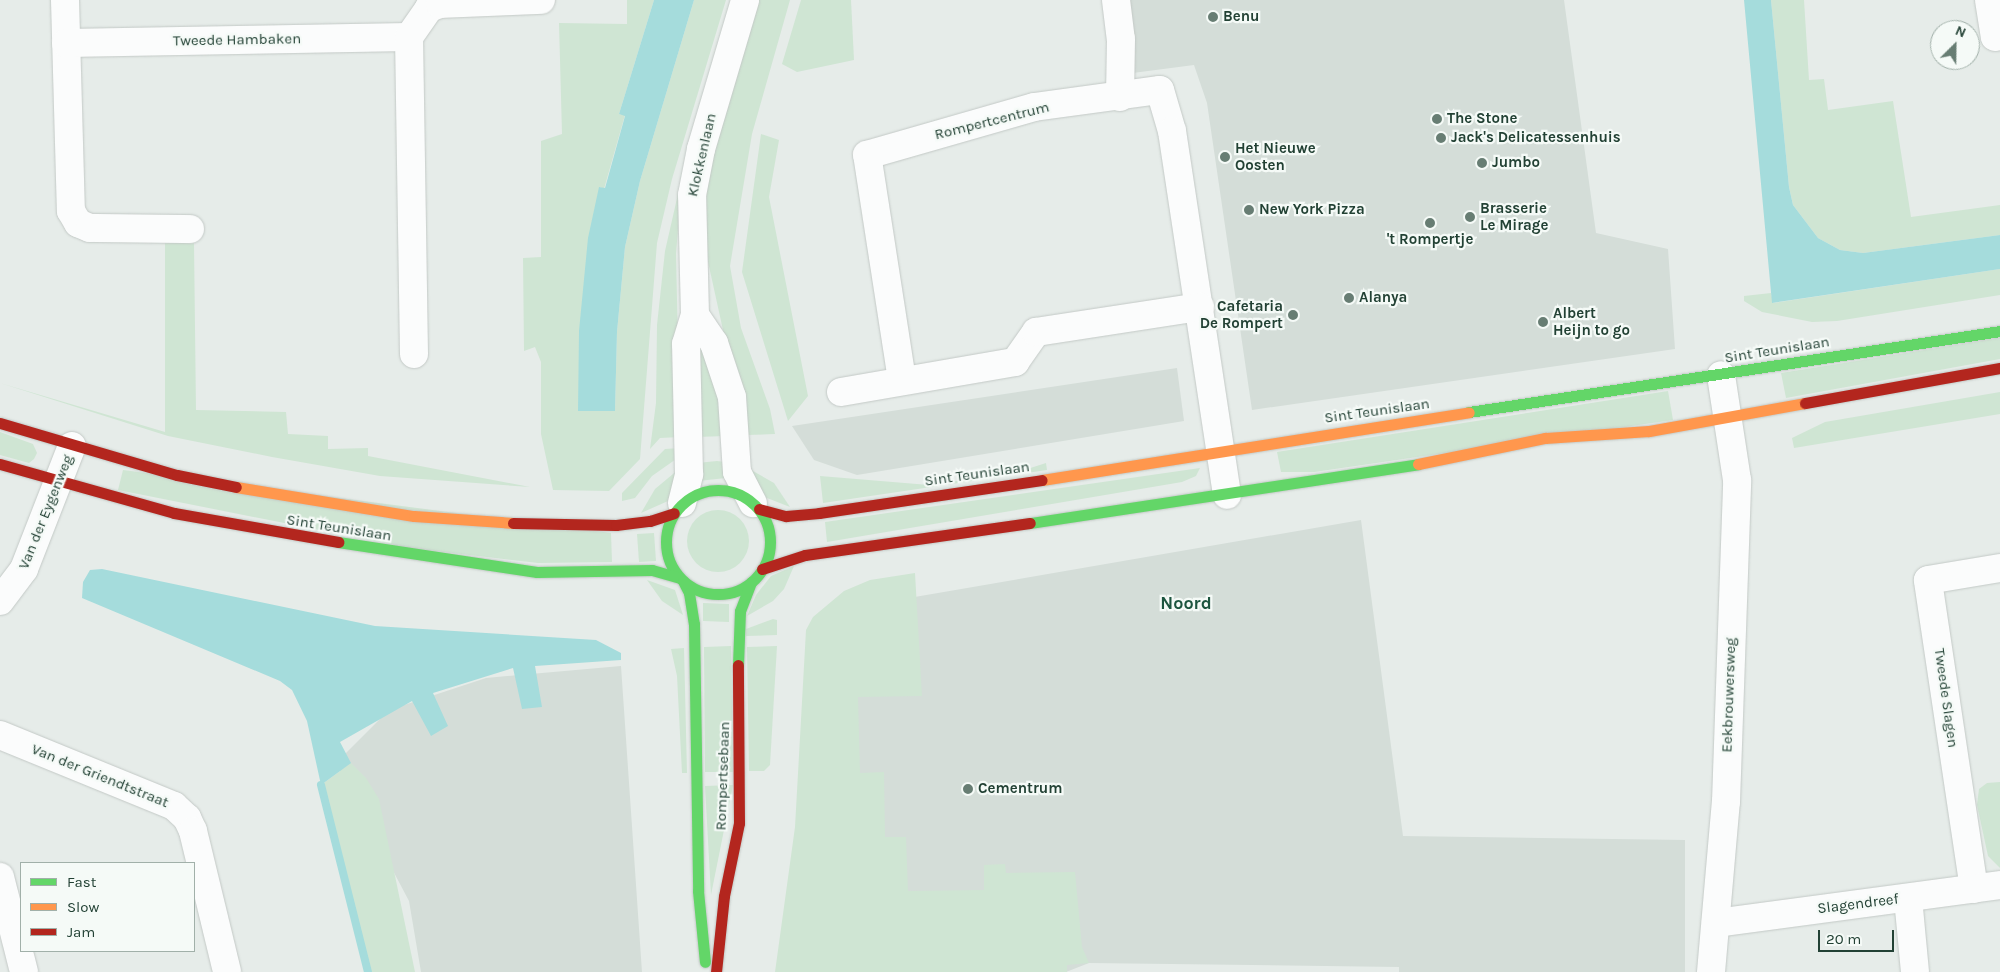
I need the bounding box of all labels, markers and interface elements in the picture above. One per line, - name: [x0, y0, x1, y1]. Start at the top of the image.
- place label: Benu: [1223, 8, 1259, 26]
- marker: Benu: [1207, 11, 1219, 23]
- north arrow: [1930, 20, 1980, 70]
- text: N: [1953, 22, 1969, 41]
- street label: Tweede Hambaken: [173, 30, 301, 50]
- street label: Rompertcentrum: [933, 98, 1051, 144]
- place label: The Stone: [1447, 110, 1517, 128]
- street label: Klokkenlaan: [684, 112, 720, 198]
- marker: The Stone: [1431, 113, 1443, 125]
- place label: Jack's Delicatessenhuis: [1451, 129, 1621, 147]
- marker: Jack's Delicatessenhuis: [1435, 132, 1447, 144]
- place label: Het Nieuwe Oosten: [1235, 139, 1316, 174]
- marker: Het Nieuwe Oosten: [1219, 151, 1231, 163]
- place label: Jumbo: [1492, 154, 1540, 172]
- marker: Jumbo: [1476, 157, 1488, 169]
- place label: Brasserie Le Mirage: [1480, 199, 1549, 234]
- place label: New York Pizza: [1259, 201, 1365, 219]
- marker: New York Pizza: [1243, 204, 1255, 216]
- marker: Brasserie Le Mirage: [1464, 211, 1476, 223]
- marker: 't Rompertje: [1424, 217, 1436, 229]
- place label: 't Rompertje: [1387, 231, 1473, 249]
- place label: Alanya: [1359, 289, 1407, 307]
- marker: Alanya: [1343, 292, 1355, 304]
- place label: Cafetaria De Rompert: [1200, 297, 1283, 332]
- place label: Albert Heijn to go: [1553, 304, 1630, 339]
- marker: Cafetaria De Rompert: [1287, 309, 1299, 321]
- marker: Albert Heijn to go: [1537, 316, 1549, 328]
- street label: Sint Teunislaan: [1723, 333, 1831, 367]
- street label: Sint Teunislaan: [1323, 395, 1431, 427]
- street label: Van der Eygenweg: [15, 452, 77, 572]
- street label: Sint Teunislaan: [923, 458, 1031, 490]
- street label: Sint Teunislaan: [285, 511, 393, 545]
- district label: Noord: [1160, 592, 1212, 614]
- street label: Eekbrouwersweg: [1718, 637, 1740, 753]
- street label: Tweede Slagen: [1930, 647, 1962, 749]
- street label: Rompertsebaan: [712, 721, 734, 831]
- street label: Van der Griendtstraat: [29, 740, 171, 812]
- place label: Cementrum: [978, 780, 1062, 798]
- marker: Cementrum: [962, 783, 974, 795]
- legend: [20, 862, 195, 952]
- text: Fast: [67, 873, 96, 891]
- street label: Slagendreef: [1816, 890, 1900, 918]
- text: Slow: [67, 898, 99, 916]
- scale bar: [1820, 920, 1896, 952]
- text: Jam: [67, 923, 95, 941]
- text: 20 m: [1826, 930, 1861, 948]

